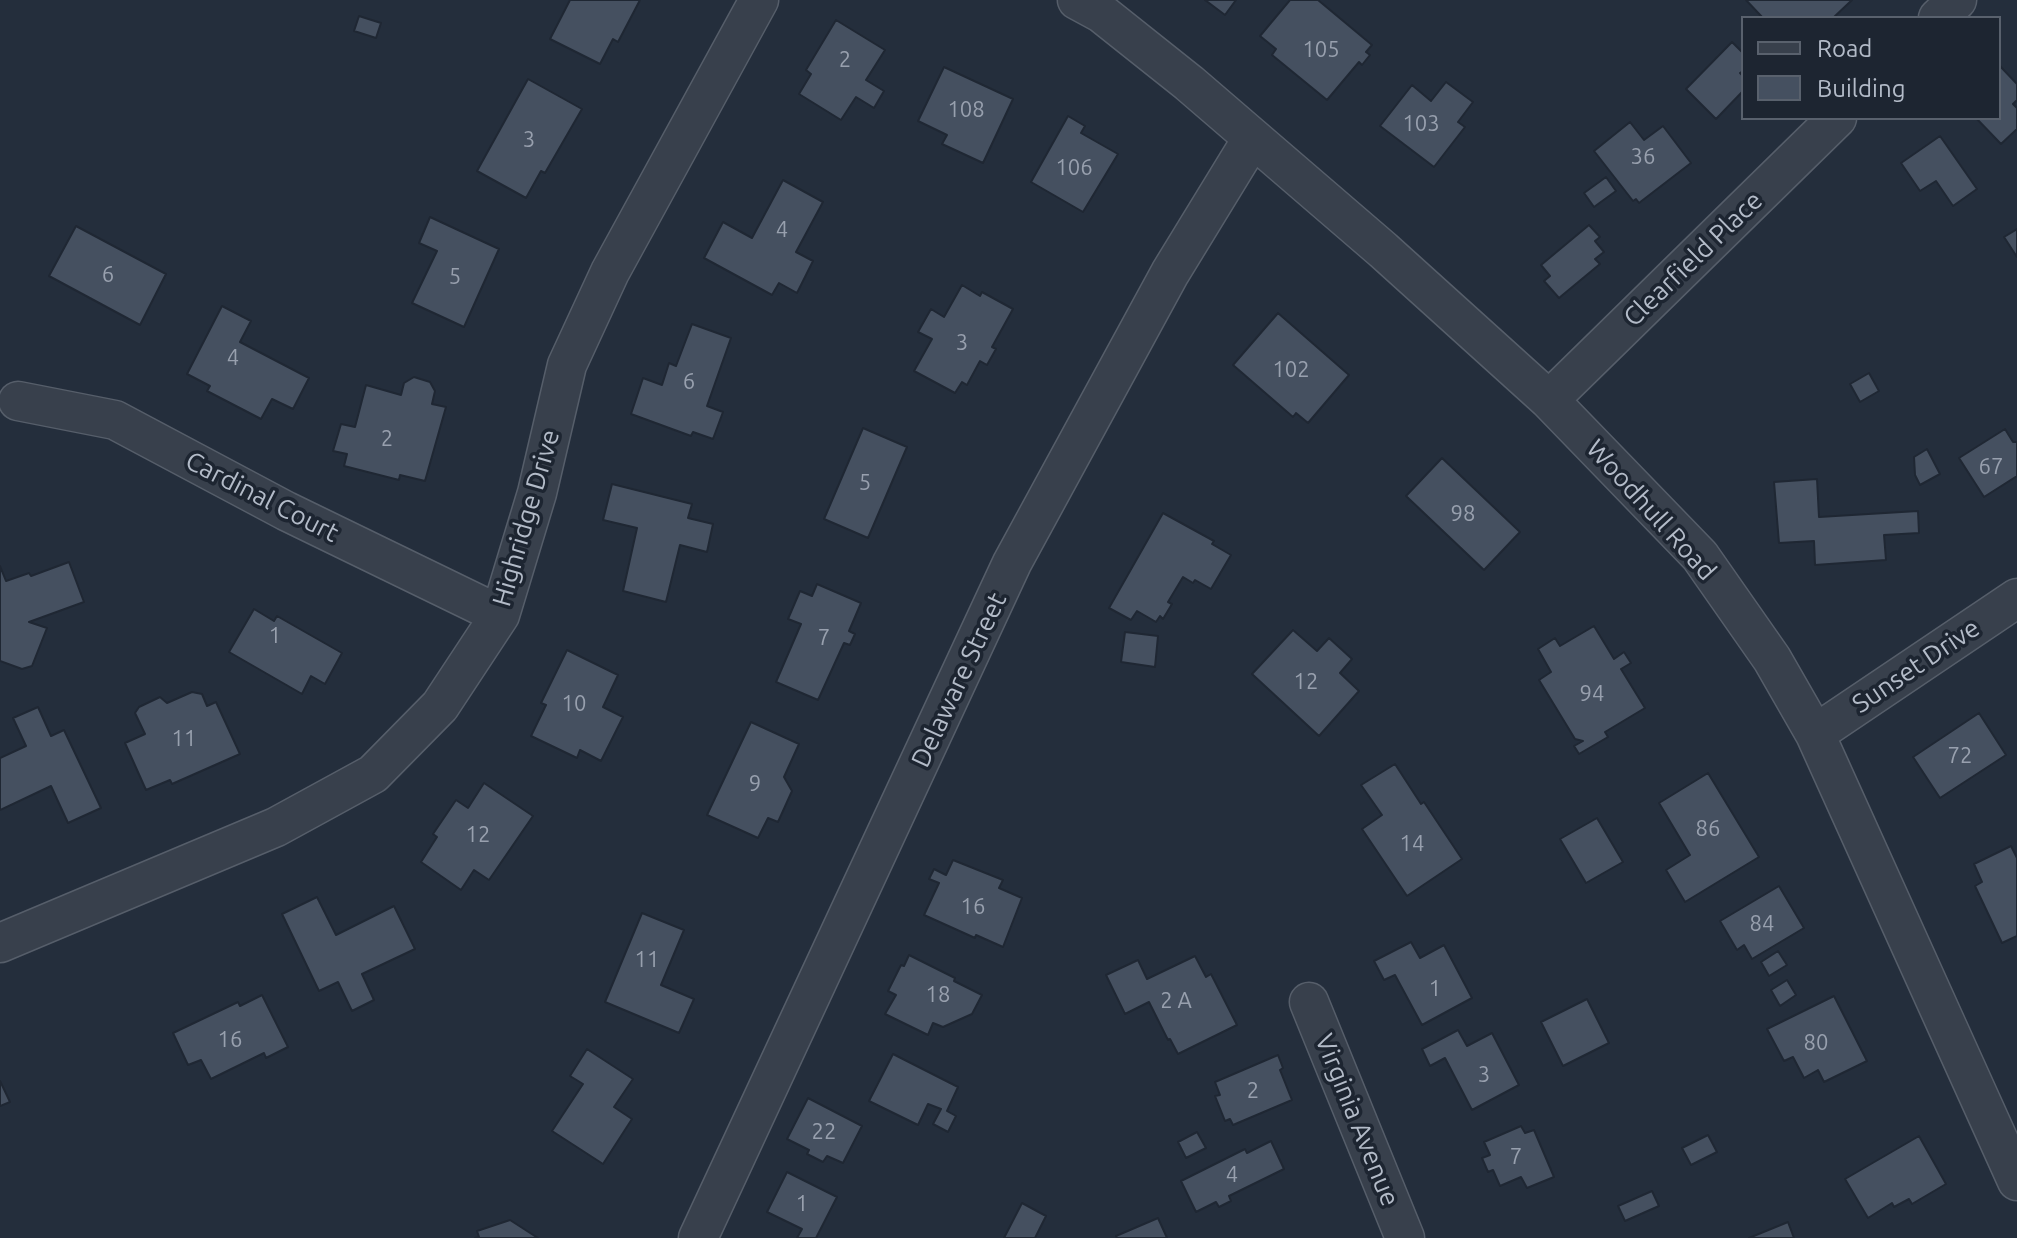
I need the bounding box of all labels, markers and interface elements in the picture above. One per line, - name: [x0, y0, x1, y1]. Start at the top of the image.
- legend: [1741, 16, 2001, 120]
- text: Road: [1817, 35, 1872, 62]
- house number: 105: [1302, 37, 1340, 63]
- house number: 2: [839, 47, 851, 73]
- text: Building: [1817, 75, 1905, 102]
- house number: 108: [947, 97, 985, 123]
- house number: 103: [1402, 111, 1440, 137]
- house number: 3: [523, 127, 535, 153]
- house number: 36: [1631, 144, 1655, 170]
- house number: 106: [1055, 155, 1093, 181]
- street label: Clearfield Place: [1617, 185, 1769, 333]
- house number: 4: [776, 217, 788, 243]
- house number: 6: [102, 262, 114, 288]
- house number: 5: [449, 264, 461, 290]
- house number: 3: [956, 330, 968, 356]
- house number: 4: [227, 345, 239, 371]
- house number: 102: [1272, 357, 1310, 383]
- house number: 6: [683, 369, 695, 395]
- house number: 2: [381, 426, 393, 452]
- street label: Highridge Drive: [486, 426, 566, 610]
- street label: Woodhull Road: [1580, 433, 1722, 587]
- street label: Cardinal Court: [180, 445, 344, 549]
- house number: 67: [1979, 454, 2003, 480]
- house number: 5: [859, 470, 871, 496]
- house number: 98: [1451, 501, 1475, 527]
- street label: Delaware Street: [905, 588, 1013, 772]
- street label: Sunset Drive: [1847, 612, 1985, 720]
- house number: 1: [269, 623, 281, 649]
- house number: 7: [818, 625, 830, 651]
- house number: 12: [1294, 669, 1318, 695]
- house number: 94: [1580, 681, 1604, 707]
- house number: 10: [562, 691, 586, 717]
- house number: 11: [172, 726, 196, 752]
- house number: 72: [1948, 743, 1972, 769]
- house number: 9: [749, 771, 761, 797]
- house number: 86: [1696, 816, 1720, 842]
- house number: 12: [466, 822, 490, 848]
- house number: 14: [1400, 831, 1424, 857]
- house number: 16: [961, 894, 985, 920]
- house number: 84: [1750, 911, 1774, 937]
- house number: 11: [635, 947, 659, 973]
- house number: 1: [1429, 976, 1441, 1002]
- house number: 18: [926, 982, 950, 1008]
- house number: 2 A: [1160, 988, 1192, 1014]
- house number: 16: [218, 1027, 242, 1053]
- street label: Virginia Avenue: [1308, 1029, 1406, 1211]
- house number: 80: [1804, 1030, 1828, 1056]
- house number: 3: [1478, 1062, 1490, 1088]
- house number: 2: [1247, 1078, 1259, 1104]
- house number: 22: [812, 1119, 836, 1145]
- house number: 7: [1510, 1144, 1522, 1170]
- house number: 4: [1226, 1162, 1238, 1188]
- house number: 1: [796, 1191, 808, 1217]

